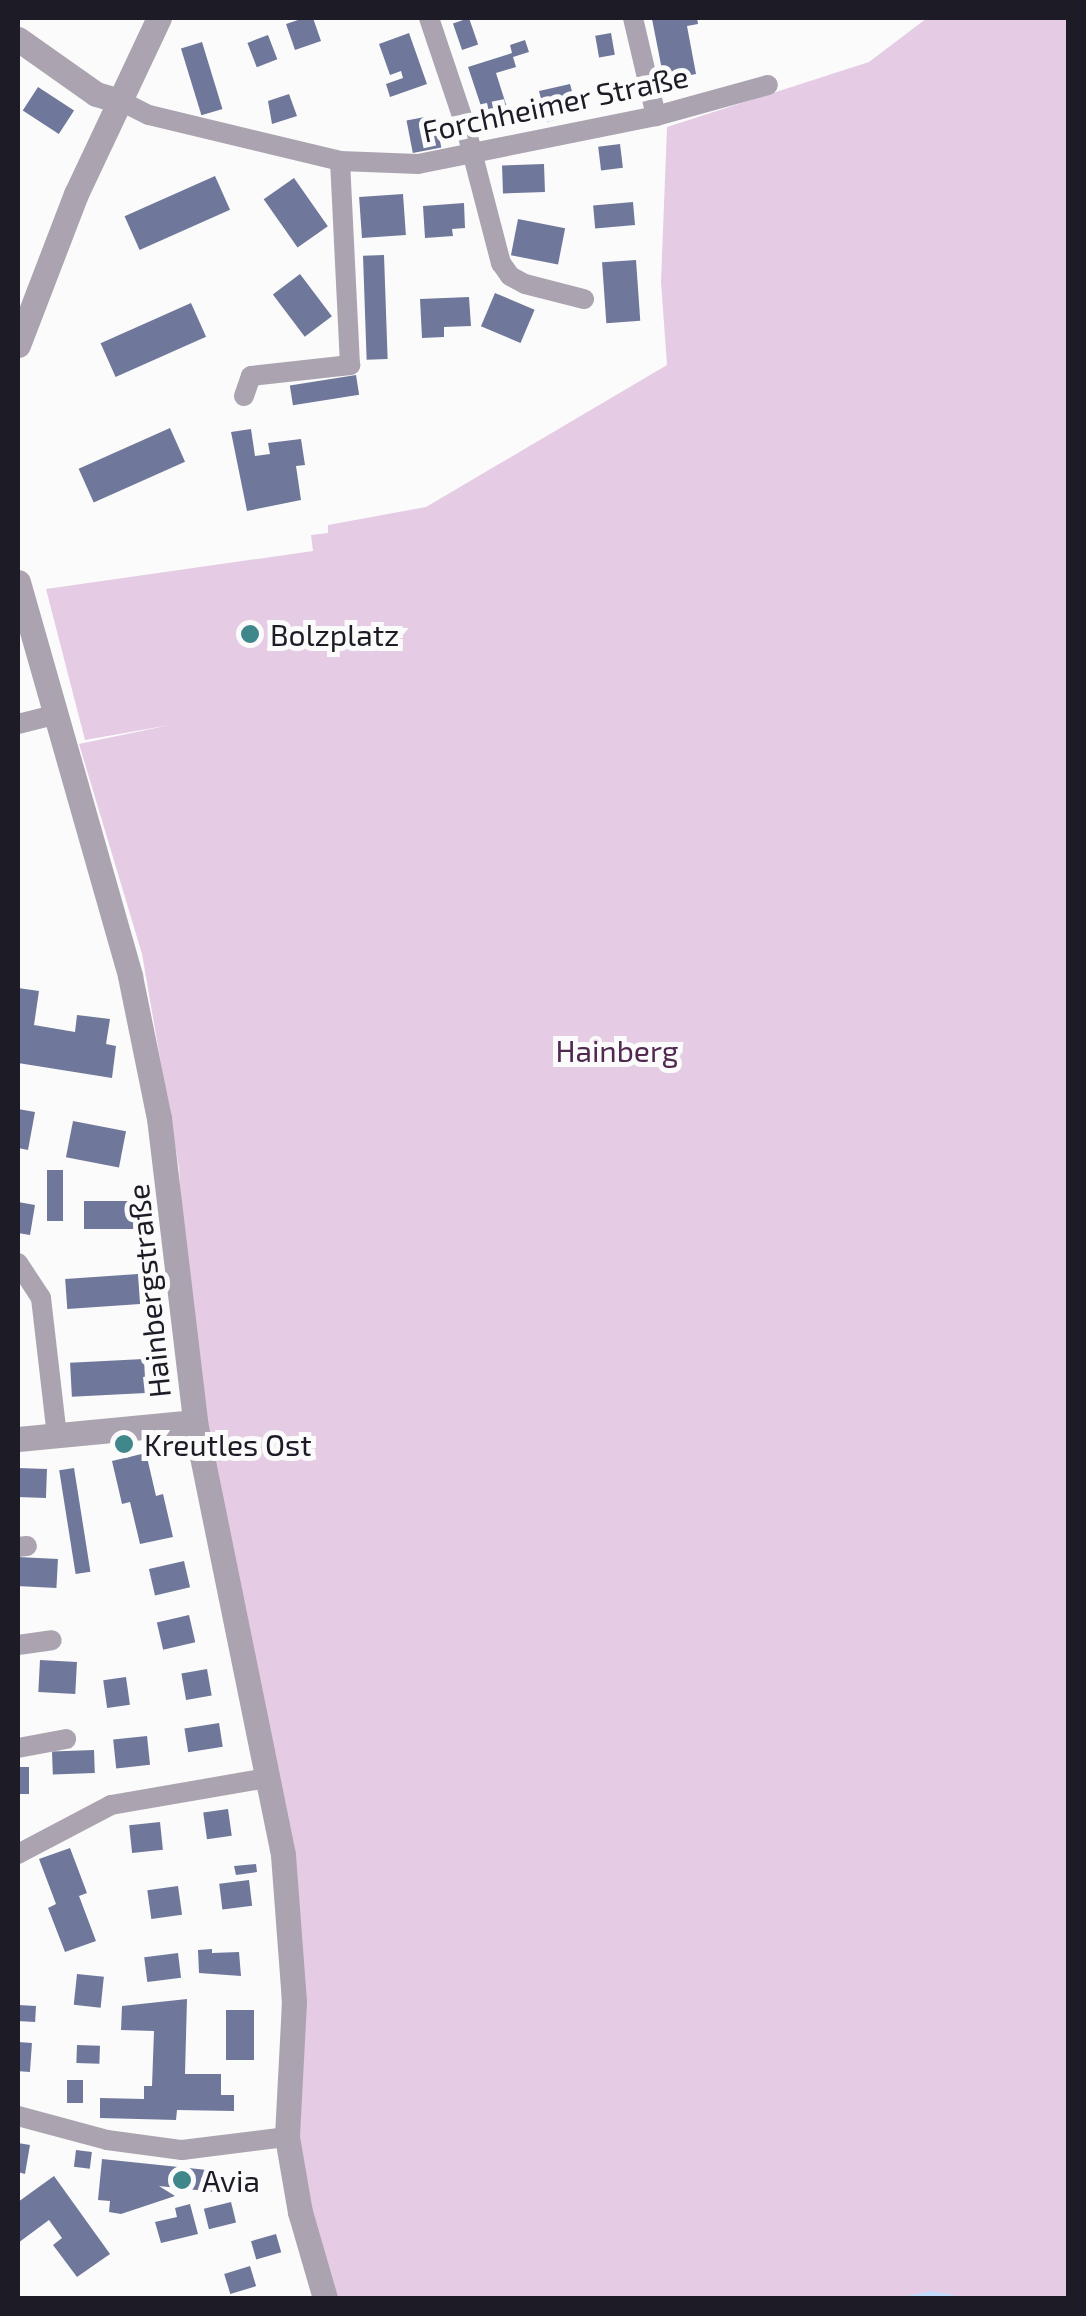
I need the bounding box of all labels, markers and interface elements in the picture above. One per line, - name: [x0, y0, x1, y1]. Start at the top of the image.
- street label: Forchheimer Straße: [418, 57, 692, 149]
- place label: Bolzplatz: [270, 616, 399, 652]
- marker: Bolzplatz: [239, 623, 261, 645]
- park label: Hainberg: [555, 1032, 679, 1068]
- street label: Hainbergstraße: [119, 1182, 177, 1400]
- place label: Kreutles Ost: [144, 1426, 312, 1462]
- marker: Kreutles Ost: [113, 1433, 135, 1455]
- place label: Avia: [202, 2162, 260, 2198]
- marker: Avia: [171, 2169, 193, 2191]

